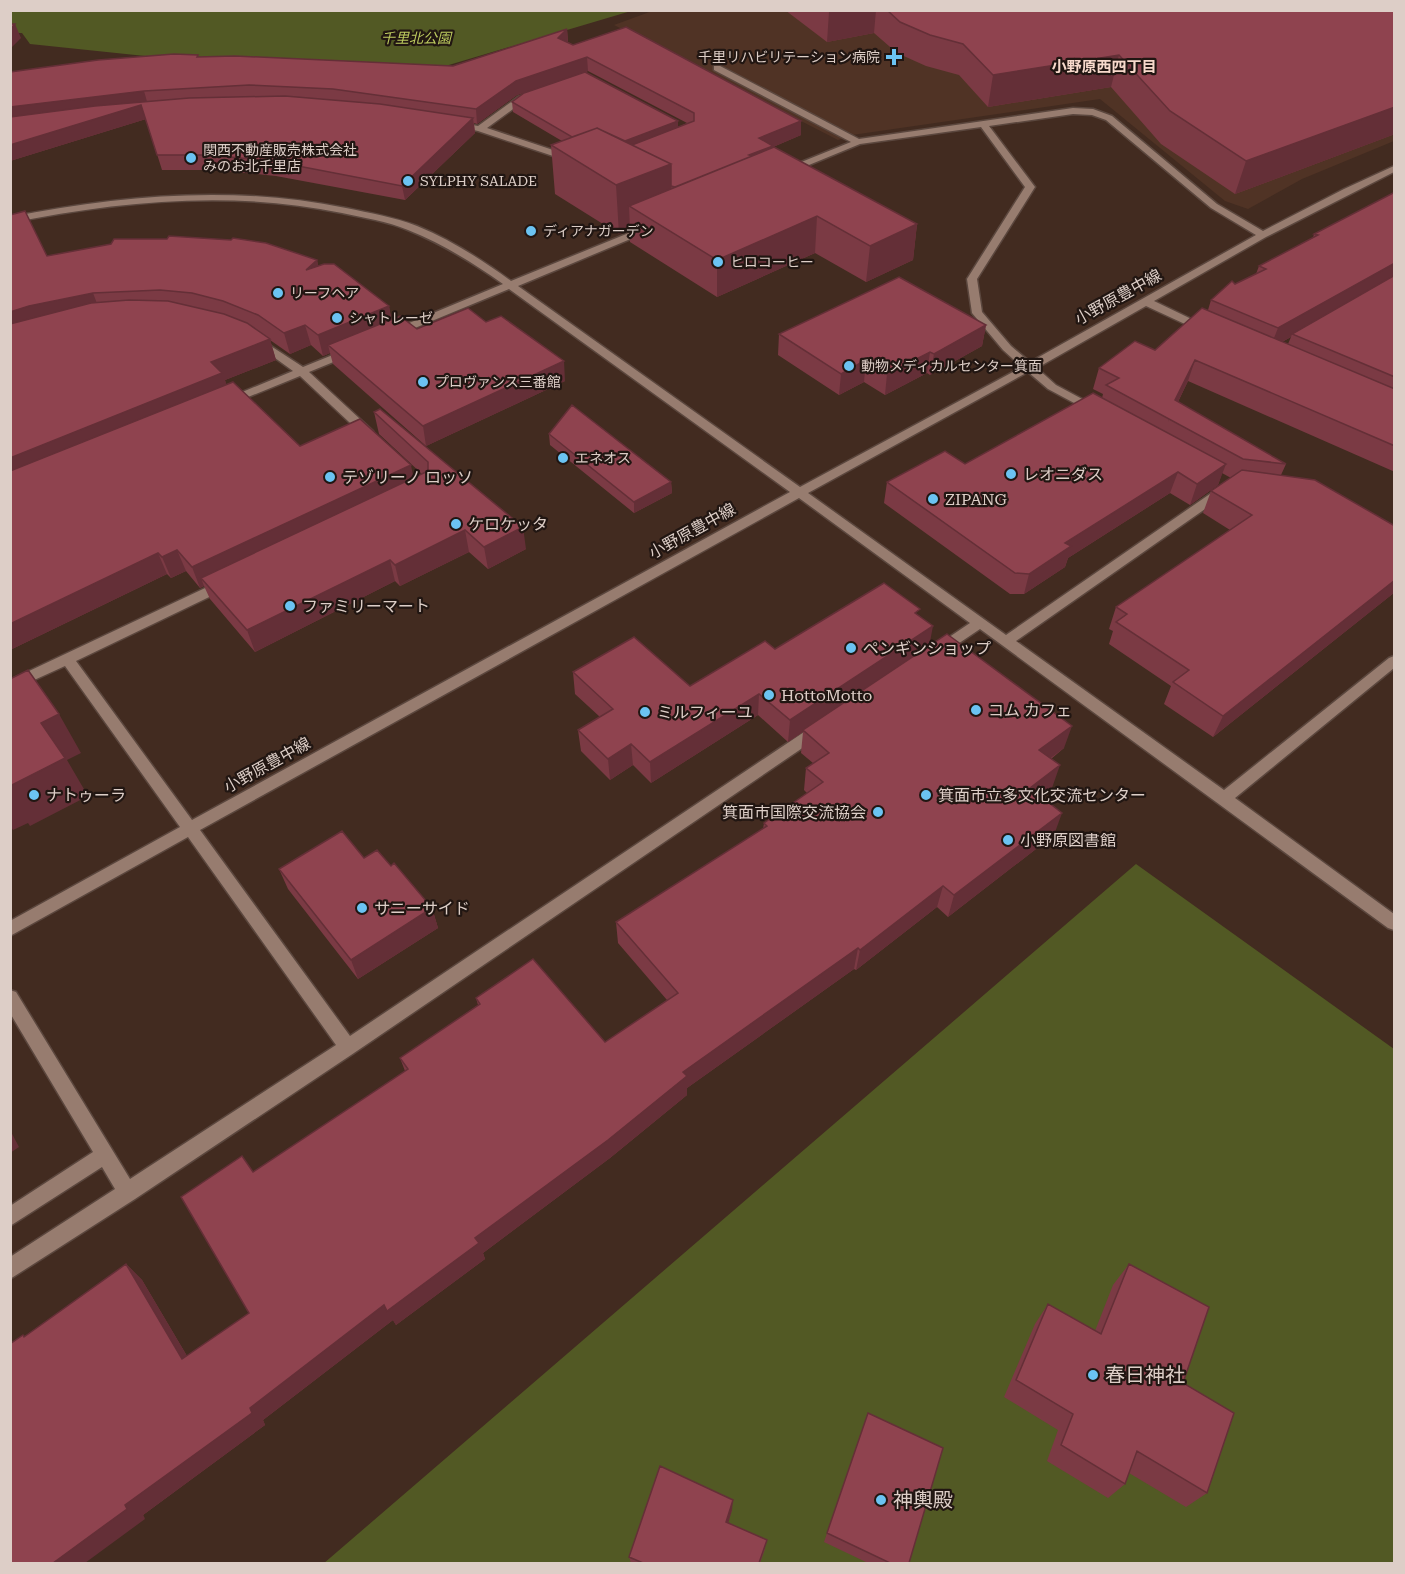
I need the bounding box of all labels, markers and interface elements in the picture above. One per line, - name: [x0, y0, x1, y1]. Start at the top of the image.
- park label: 千里北公園: [381, 30, 453, 46]
- marker: 千里リハビリテーション病院: [885, 48, 903, 66]
- place label: 千里リハビリテーション病院: [698, 49, 880, 65]
- district label: 小野原西四丁目: [1051, 58, 1157, 76]
- place label: 関西不動産販売株式会社 みのお北千里店: [203, 142, 357, 174]
- marker: 関西不動産販売株式会社 みのお北千里店: [184, 151, 198, 165]
- place label: SYLPHY SALADE: [420, 173, 537, 189]
- marker: SYLPHY SALADE: [401, 174, 415, 188]
- place label: ディアナガーデン: [543, 223, 654, 239]
- marker: ディアナガーデン: [524, 224, 538, 238]
- place label: ヒロコーヒー: [730, 254, 814, 270]
- marker: ヒロコーヒー: [711, 255, 725, 269]
- street label: 小野原豊中線: [1071, 265, 1165, 329]
- place label: リーフヘア: [290, 285, 359, 301]
- marker: リーフヘア: [271, 286, 285, 300]
- place label: シャトレーゼ: [349, 310, 433, 326]
- marker: シャトレーゼ: [330, 311, 344, 325]
- place label: 動物メディカルセンター箕面: [861, 358, 1042, 374]
- marker: 動物メディカルセンター箕面: [842, 359, 856, 373]
- place label: プロヴァンス三番館: [435, 374, 561, 390]
- marker: プロヴァンス三番館: [416, 375, 430, 389]
- place label: エネオス: [575, 450, 631, 466]
- marker: エネオス: [556, 451, 570, 465]
- place label: レオニダス: [1023, 465, 1103, 484]
- marker: レオニダス: [1004, 467, 1018, 481]
- place label: テゾリーノ ロッソ: [342, 468, 473, 487]
- marker: テゾリーノ ロッソ: [323, 470, 337, 484]
- place label: ZIPANG: [945, 490, 1008, 509]
- marker: ZIPANG: [926, 492, 940, 506]
- street label: 小野原豊中線: [645, 499, 739, 563]
- place label: ケロケッタ: [468, 515, 548, 534]
- marker: ケロケッタ: [449, 517, 463, 531]
- place label: ファミリーマート: [302, 597, 430, 616]
- marker: ファミリーマート: [283, 599, 297, 613]
- place label: ペンギンショップ: [863, 639, 991, 658]
- marker: ペンギンショップ: [844, 641, 858, 655]
- place label: HottoMotto: [781, 686, 873, 705]
- marker: HottoMotto: [762, 688, 776, 702]
- place label: コム カフェ: [988, 701, 1072, 720]
- place label: ミルフィーユ: [657, 703, 753, 722]
- marker: コム カフェ: [969, 703, 983, 717]
- marker: ミルフィーユ: [638, 705, 652, 719]
- street label: 小野原豊中線: [220, 733, 314, 797]
- place label: ナトゥーラ: [46, 786, 126, 805]
- place label: 箕面市立多文化交流センター: [938, 786, 1146, 805]
- marker: ナトゥーラ: [27, 788, 41, 802]
- marker: 箕面市立多文化交流センター: [919, 788, 933, 802]
- place label: 箕面市国際交流協会: [722, 803, 866, 822]
- marker: 箕面市国際交流協会: [871, 805, 885, 819]
- place label: 小野原図書館: [1020, 831, 1116, 850]
- marker: 小野原図書館: [1001, 833, 1015, 847]
- place label: サニーサイド: [374, 899, 470, 918]
- marker: サニーサイド: [355, 901, 369, 915]
- place label: 春日神社: [1105, 1363, 1185, 1387]
- marker: 春日神社: [1086, 1368, 1100, 1382]
- place label: 神輿殿: [893, 1488, 953, 1512]
- marker: 神輿殿: [874, 1493, 888, 1507]

